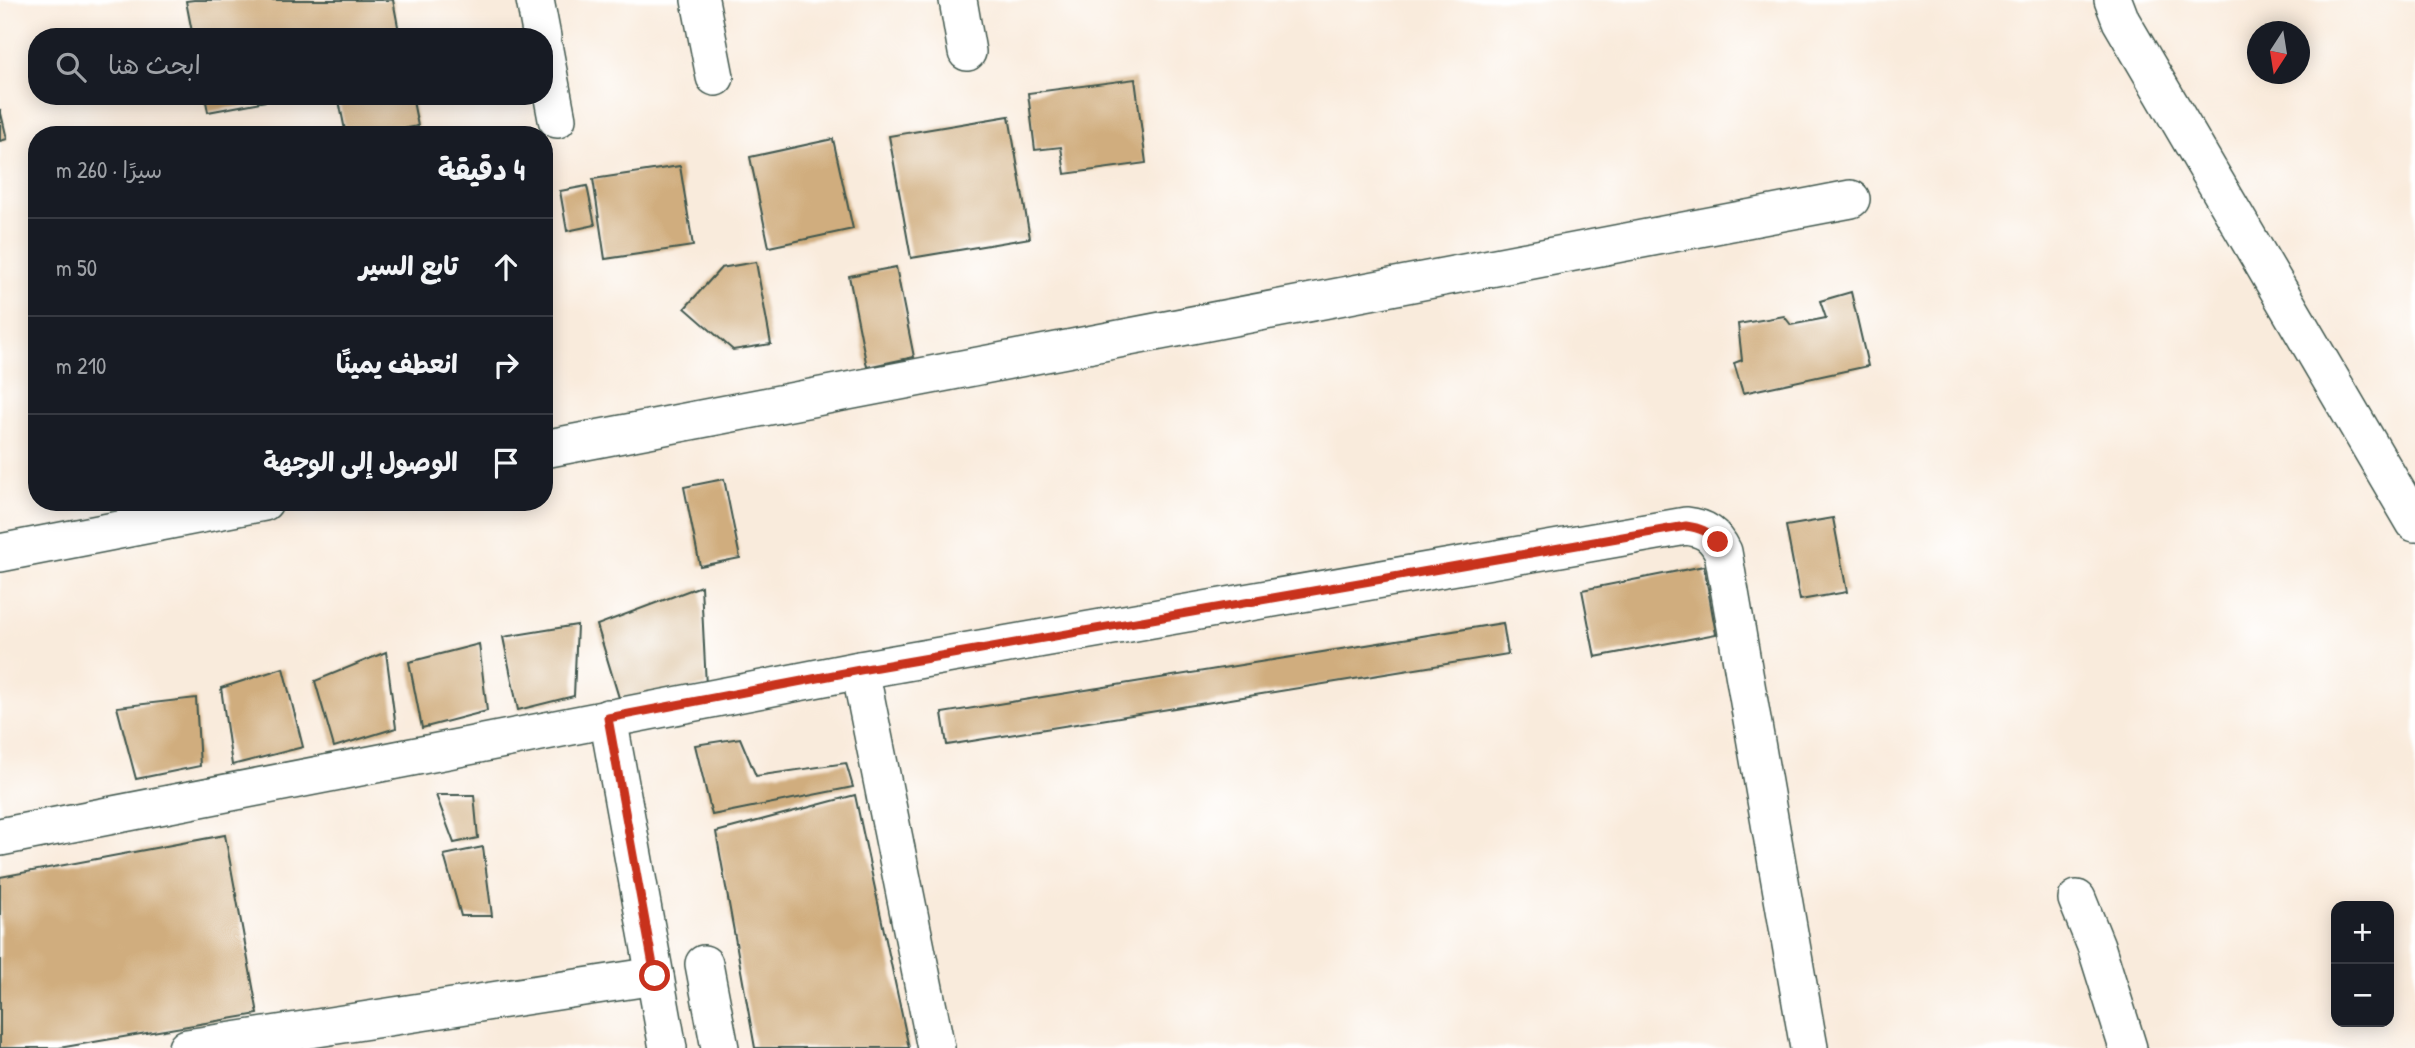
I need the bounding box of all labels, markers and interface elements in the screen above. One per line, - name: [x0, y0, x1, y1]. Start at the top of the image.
- north arrow: [2247, 21, 2310, 84]
- search box: [28, 28, 553, 105]
- text: ابحث هنا: [108, 47, 201, 82]
- icon: search: [52, 48, 90, 86]
- text: 4 دقيقة: [438, 149, 525, 189]
- text: سيرًا · 260 m: [56, 154, 162, 185]
- text: تابع السير: [359, 248, 458, 283]
- icon: ahead: [487, 248, 525, 286]
- text: 50 m: [56, 252, 97, 283]
- text: انعطف يمينًا: [336, 346, 458, 381]
- icon: right: [487, 346, 525, 384]
- text: 210 m: [56, 350, 106, 381]
- text: الوصول إلى الوجهة: [263, 444, 458, 479]
- icon: arrive: [487, 444, 525, 482]
- route end: [1702, 526, 1733, 557]
- map controls: [2331, 901, 2394, 1027]
- button: +: [2331, 901, 2394, 964]
- route start: [639, 960, 670, 991]
- button: −: [2331, 964, 2394, 1027]

